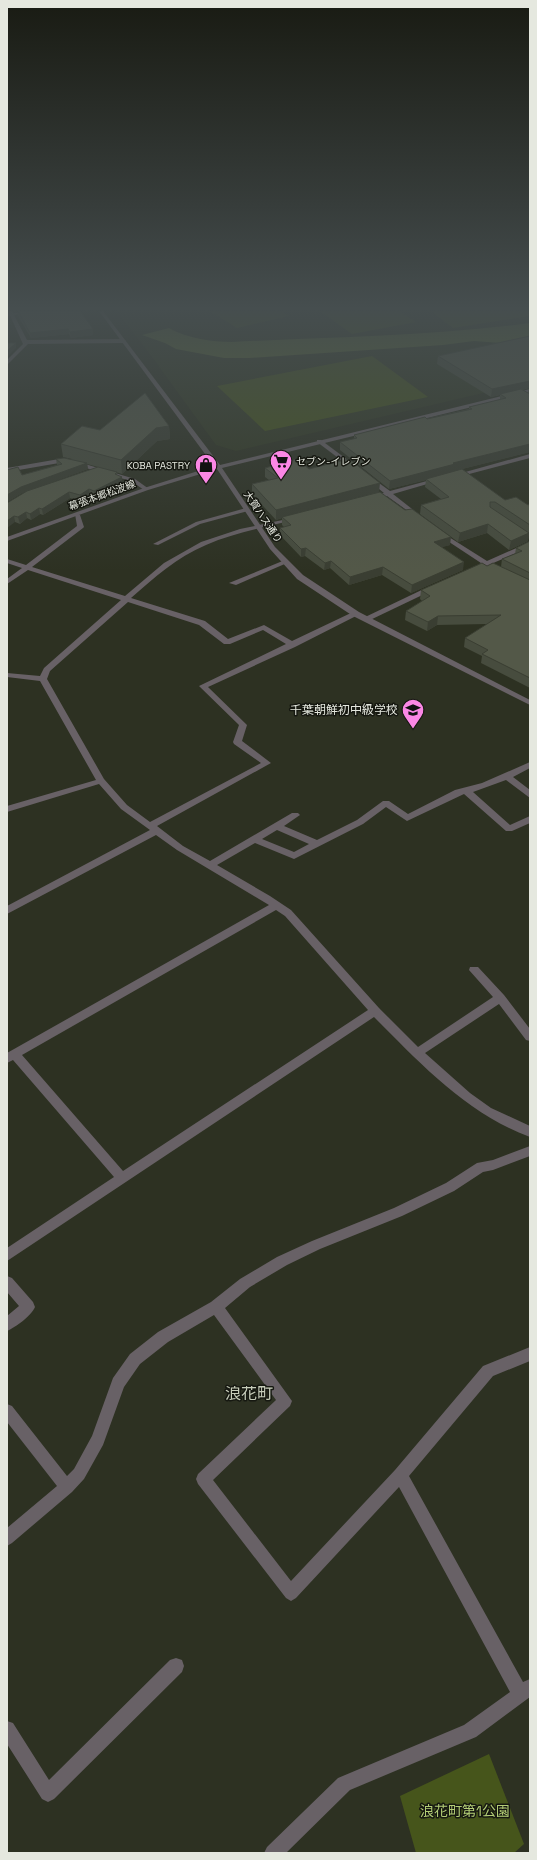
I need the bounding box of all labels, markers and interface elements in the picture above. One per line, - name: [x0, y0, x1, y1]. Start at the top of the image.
- supermarket icon: セブン-イレブン: [268, 448, 294, 481]
- shop icon: KOBA PASTRY: [193, 452, 219, 485]
- place label: セブン-イレブン: [296, 455, 371, 468]
- place label: KOBA PASTRY: [127, 459, 190, 472]
- street label: 幕張本郷松波線: [67, 477, 137, 513]
- street label: 大賀ハス通り: [241, 488, 285, 546]
- school or university icon: 千葉朝鮮初中級学校: [400, 697, 426, 730]
- place label: 千葉朝鮮初中級学校: [290, 702, 398, 718]
- district label: 浪花町: [225, 1383, 273, 1404]
- park label: 浪花町第1公園: [420, 1802, 510, 1820]

